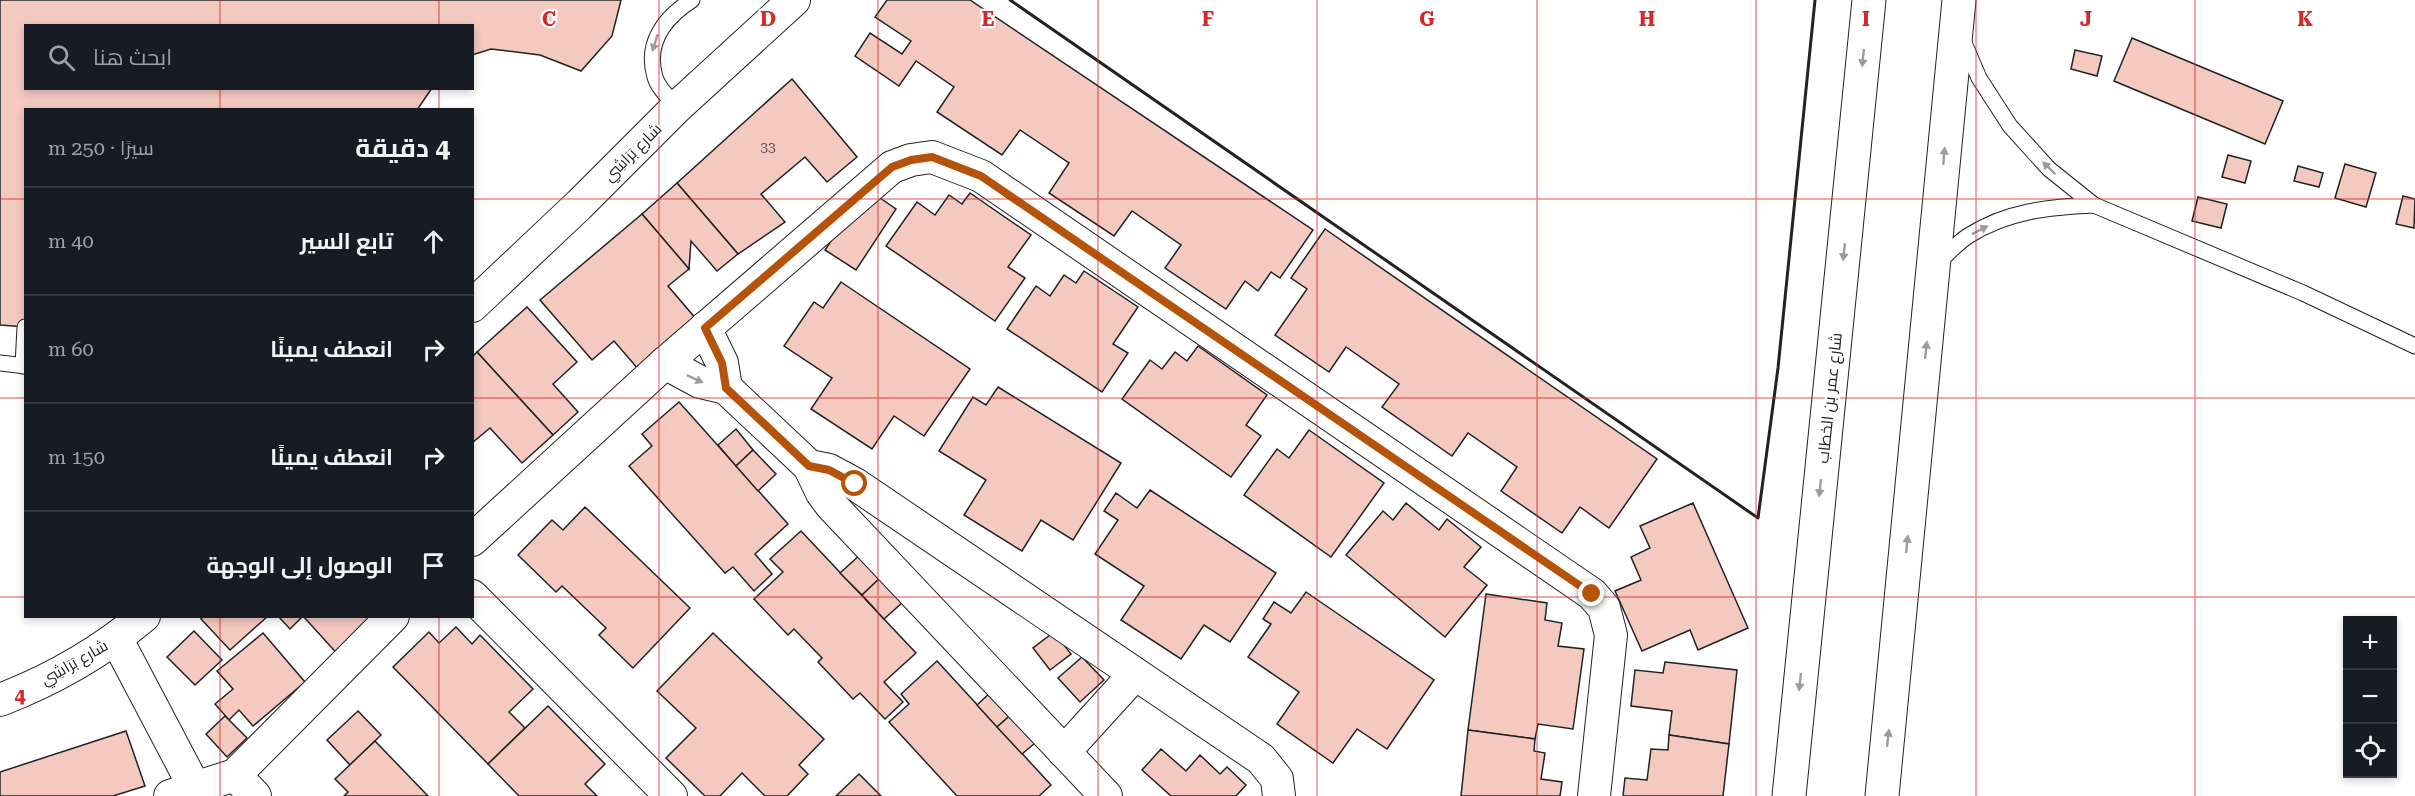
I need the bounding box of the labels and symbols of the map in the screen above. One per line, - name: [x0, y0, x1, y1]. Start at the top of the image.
- text: C: [542, 7, 556, 31]
- text: D: [760, 7, 776, 31]
- text: E: [982, 7, 995, 31]
- text: F: [1202, 7, 1214, 31]
- text: G: [1419, 7, 1435, 31]
- text: H: [1639, 7, 1655, 31]
- text: I: [1862, 7, 1870, 31]
- text: J: [2080, 7, 2092, 31]
- text: K: [2297, 7, 2313, 31]
- one-way arrow: [650, 34, 659, 52]
- one-way arrow: [1859, 49, 1868, 68]
- street label: شارع بَرَاشِي: [599, 119, 667, 187]
- house number: 33: [760, 139, 776, 155]
- one-way arrow: [1939, 146, 1949, 165]
- one-way arrow: [2042, 161, 2056, 175]
- one-way arrow: [1972, 225, 1989, 235]
- one-way arrow: [1839, 243, 1849, 262]
- street label: شارع عمر بن الخطاب: [1813, 332, 1848, 465]
- one-way arrow: [1921, 340, 1931, 359]
- one-way arrow: [686, 374, 703, 383]
- route start: [841, 470, 867, 496]
- one-way arrow: [1815, 479, 1825, 498]
- one-way arrow: [1902, 534, 1912, 553]
- route end: [1578, 580, 1604, 606]
- street label: شارع بَرَاشِي: [37, 636, 113, 692]
- one-way arrow: [1795, 673, 1805, 692]
- text: 4: [14, 684, 26, 708]
- one-way arrow: [1883, 728, 1893, 747]

